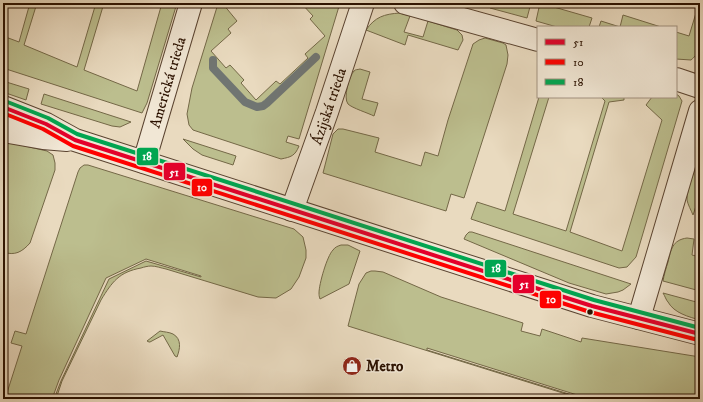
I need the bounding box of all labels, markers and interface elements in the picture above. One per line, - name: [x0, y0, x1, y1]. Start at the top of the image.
- legend: [537, 26, 677, 98]
- street label: Americká trieda: [145, 34, 190, 130]
- text: 51: [573, 35, 583, 50]
- text: 10: [573, 55, 584, 70]
- street label: Ázijská trieda: [306, 65, 351, 147]
- text: 18: [573, 75, 583, 90]
- line badge: 18: [136, 147, 159, 166]
- text: 18: [142, 150, 152, 164]
- line badge: 51: [163, 162, 186, 181]
- text: 51: [168, 166, 179, 180]
- line badge: 10: [191, 178, 213, 197]
- text: 10: [197, 181, 207, 195]
- line badge: 18: [484, 259, 507, 278]
- text: 18: [491, 262, 501, 276]
- line badge: 51: [512, 274, 535, 294]
- text: 51: [518, 278, 529, 292]
- line badge: 10: [539, 290, 562, 309]
- text: 10: [546, 293, 556, 307]
- unlabelled marker: [585, 307, 595, 317]
- shop icon: Metro: [341, 355, 363, 377]
- place label: Metro: [366, 357, 404, 376]

